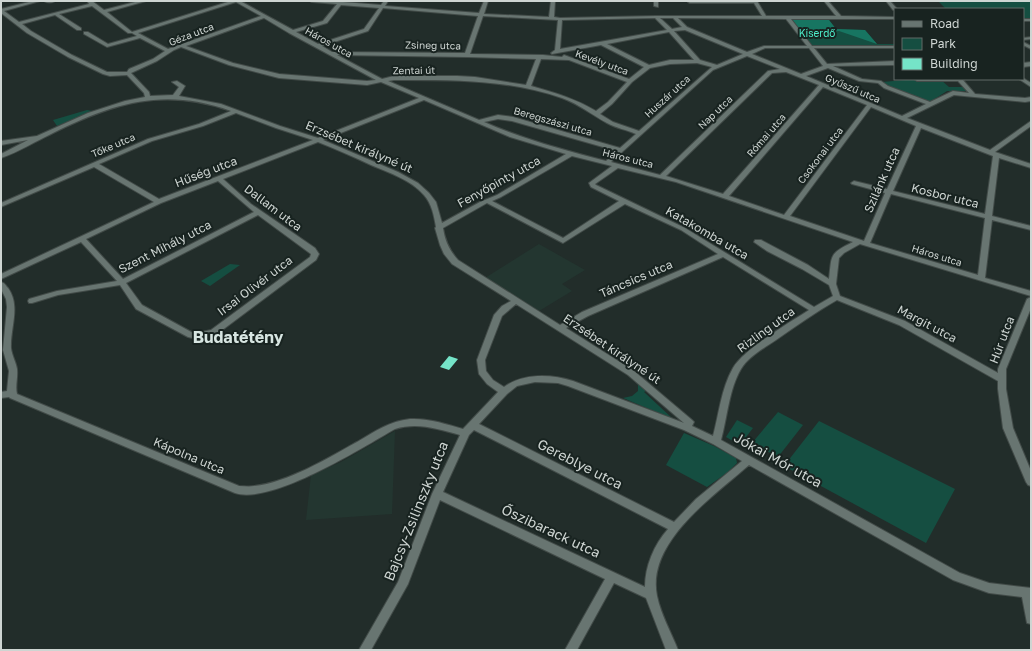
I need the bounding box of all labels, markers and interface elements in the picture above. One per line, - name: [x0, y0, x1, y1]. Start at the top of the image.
- legend: [894, 8, 1024, 80]
- text: Road: [930, 16, 959, 31]
- street label: Géza utca: [167, 20, 215, 48]
- street label: Háros utca: [303, 24, 355, 60]
- park label: Kiserdő: [799, 27, 835, 39]
- text: Park: [930, 36, 956, 51]
- street label: Zsineg utca: [405, 39, 461, 51]
- street label: Kevély utca: [574, 47, 630, 77]
- text: Building: [930, 56, 978, 71]
- street label: Zentai út: [393, 64, 435, 76]
- street label: Gyűszű utca: [824, 71, 882, 105]
- street label: Huszár utca: [642, 72, 692, 120]
- street label: Nap utca: [695, 93, 735, 131]
- street label: Beregszászi utca: [512, 104, 594, 138]
- street label: Római utca: [744, 111, 788, 159]
- street label: Erzsébet királyné út: [303, 117, 415, 176]
- street label: Csokonai utca: [795, 124, 845, 186]
- street label: Tőke utca: [89, 130, 137, 160]
- street label: Szilánk utca: [860, 145, 903, 215]
- street label: Háros utca: [601, 146, 655, 170]
- street label: Hűség utca: [173, 153, 239, 190]
- street label: Fenyőpinty utca: [455, 153, 543, 211]
- street label: Kosbor utca: [910, 180, 981, 211]
- street label: Dallam utca: [241, 181, 305, 234]
- street label: Katakomba utca: [663, 203, 751, 262]
- street label: Szent Mihály utca: [116, 217, 214, 276]
- street label: Háros utca: [910, 242, 964, 268]
- street label: Irsai Olivér utca: [214, 252, 295, 319]
- street label: Táncsics utca: [597, 256, 675, 301]
- street label: Margit utca: [895, 302, 960, 346]
- street label: Rizling utca: [734, 304, 798, 356]
- street label: Erzsébet királyné út: [561, 310, 664, 387]
- street label: Húr utca: [986, 314, 1017, 366]
- district label: Budatétény: [193, 327, 284, 347]
- street label: Jókai Mór utca: [731, 428, 825, 491]
- street label: Kápolna utca: [151, 434, 227, 477]
- street label: Gereblye utca: [535, 435, 626, 492]
- street label: Bajcsy-Zsilinszky utca: [380, 439, 451, 583]
- street label: Őszibarack utca: [499, 500, 603, 561]

